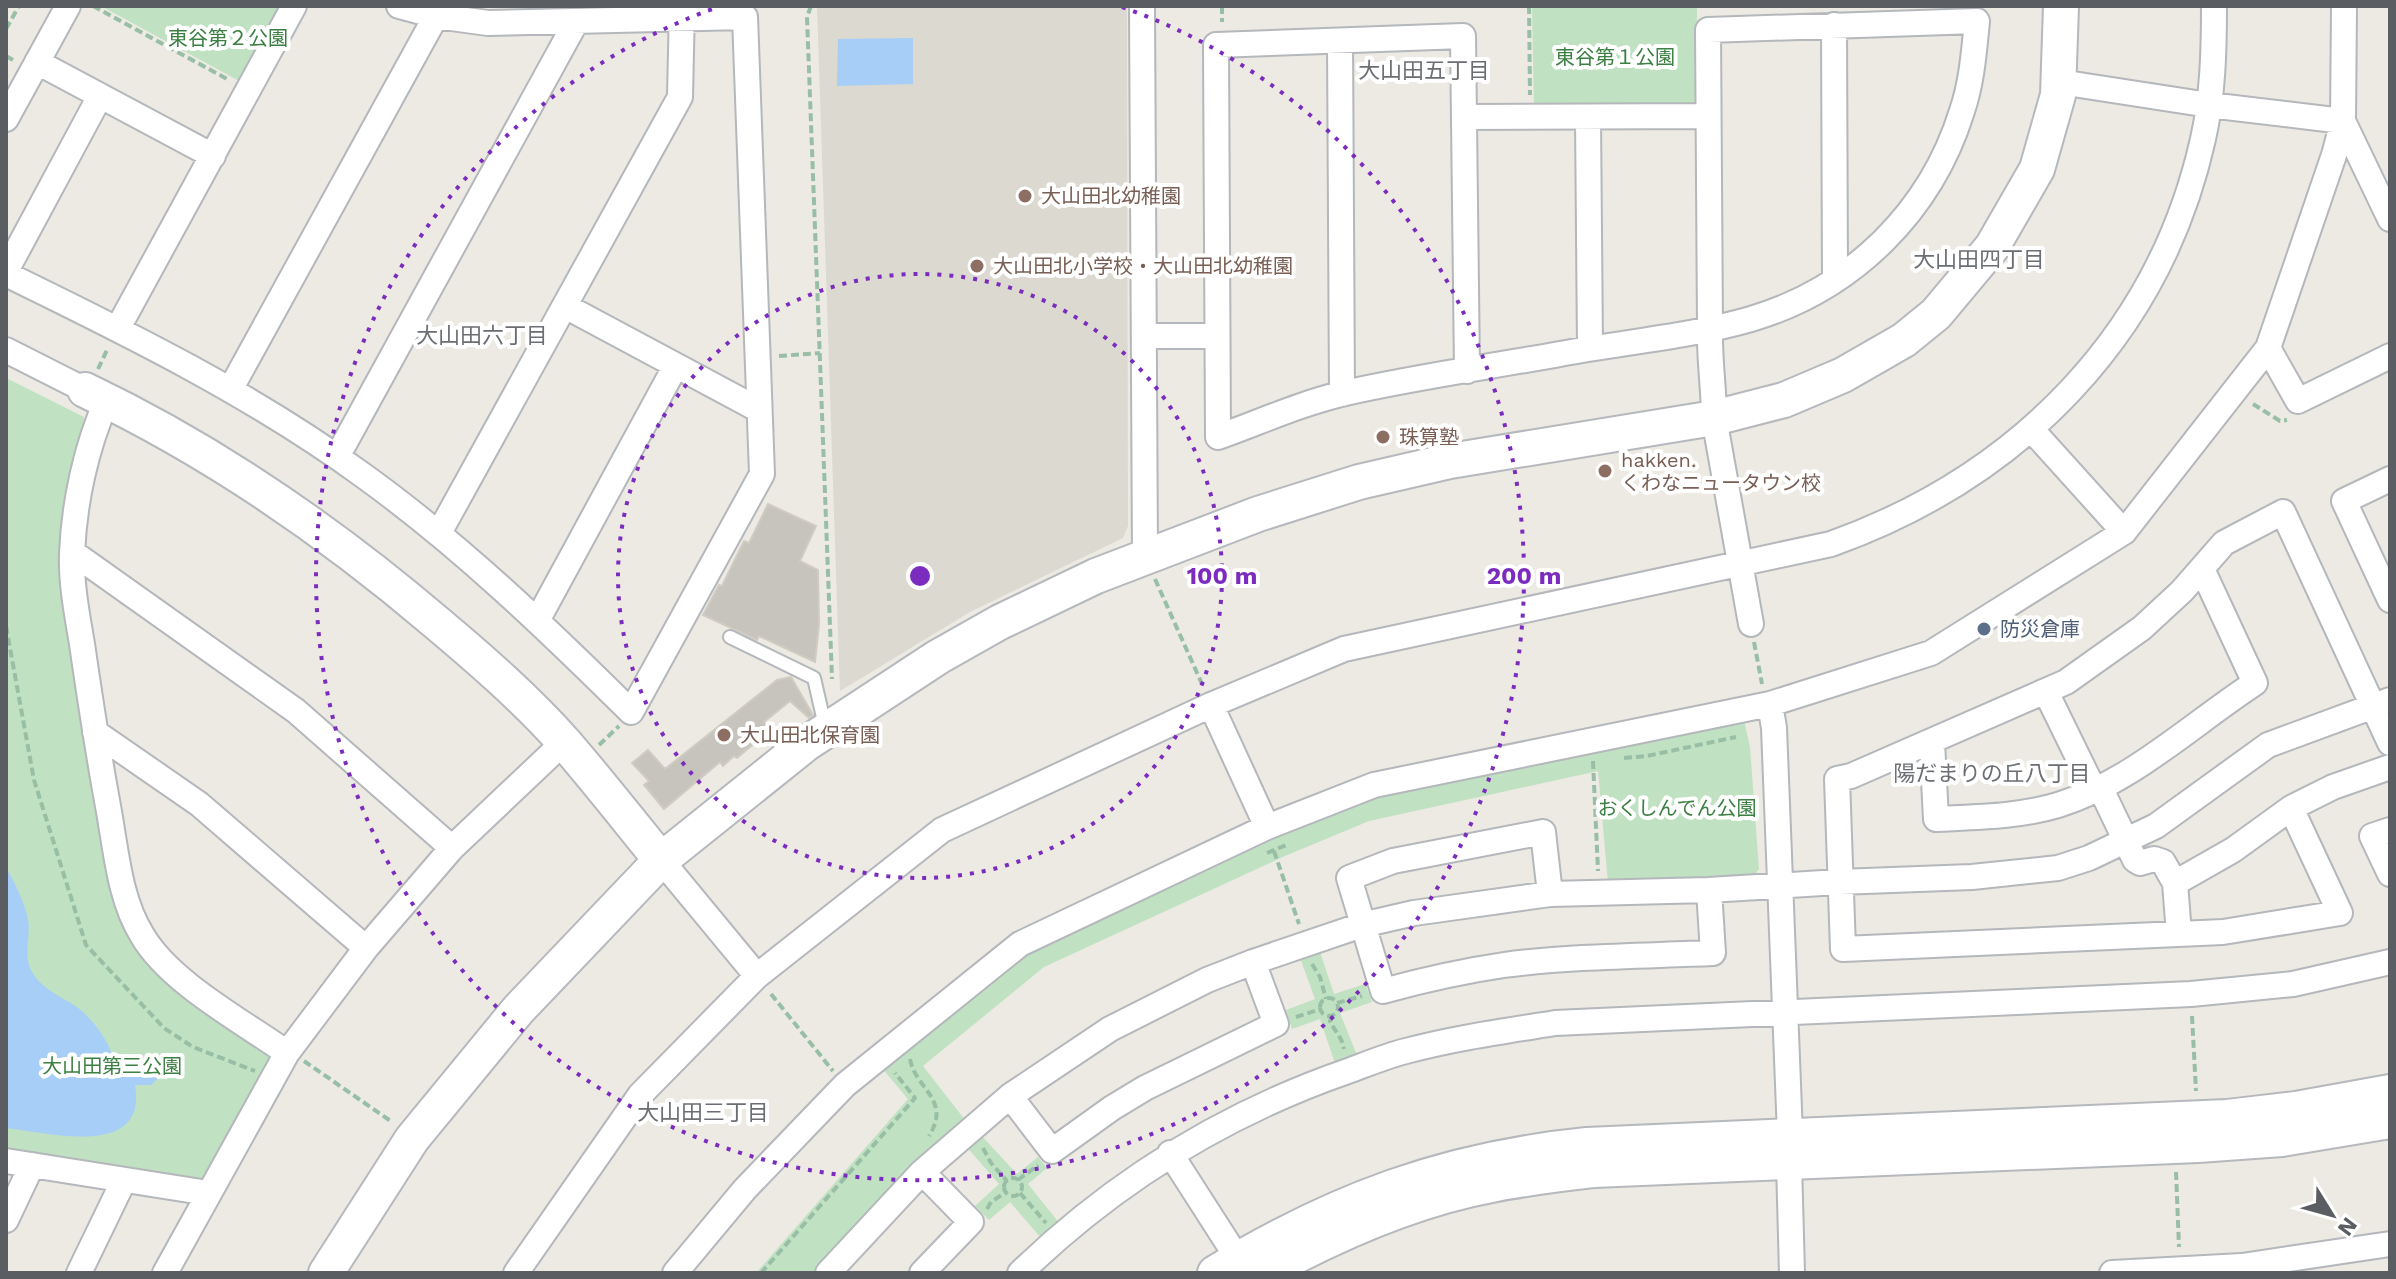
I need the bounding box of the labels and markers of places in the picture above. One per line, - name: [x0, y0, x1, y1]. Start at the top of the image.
- place label: 大山田北幼稚園: [1041, 184, 1181, 208]
- marker: 大山田北幼稚園: [1016, 187, 1034, 205]
- place label: 大山田北小学校・大山田北幼稚園: [993, 254, 1293, 278]
- marker: 大山田北小学校・大山田北幼稚園: [968, 257, 986, 275]
- place label: 珠算塾: [1399, 425, 1459, 449]
- marker: 珠算塾: [1374, 428, 1392, 446]
- place label: hakken. くわなニュータウン校: [1621, 448, 1821, 495]
- marker: hakken. くわなニュータウン校: [1596, 462, 1614, 480]
- centre of rings: [906, 562, 934, 590]
- place label: 防災倉庫: [2000, 617, 2080, 641]
- marker: 防災倉庫: [1975, 620, 1993, 638]
- place label: 大山田北保育園: [740, 723, 880, 747]
- marker: 大山田北保育園: [715, 726, 733, 744]

